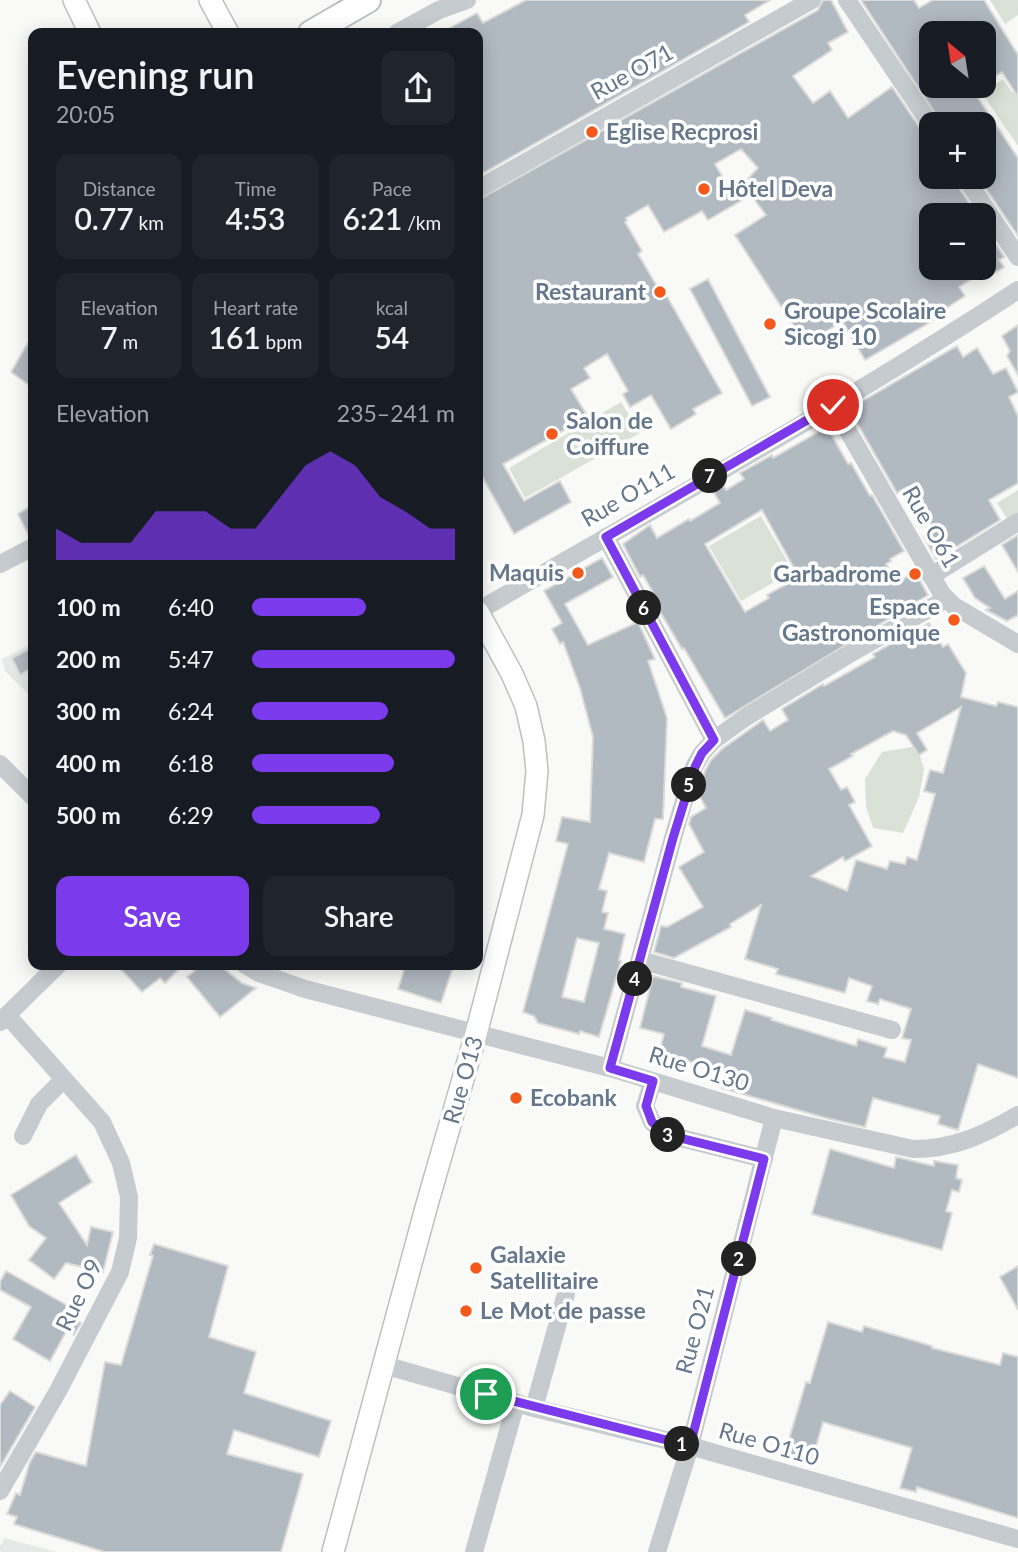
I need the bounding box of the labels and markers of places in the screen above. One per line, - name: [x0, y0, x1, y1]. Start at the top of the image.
- place label: Eglise Recprosi: [606, 117, 758, 145]
- marker: Eglise Recprosi: [584, 124, 600, 140]
- place label: Hôtel Deva: [718, 174, 833, 202]
- marker: Hôtel Deva: [696, 181, 712, 197]
- place label: Restaurant: [535, 277, 646, 305]
- marker: Restaurant: [652, 284, 668, 300]
- place label: Groupe Scolaire Sicogi 10: [784, 296, 946, 350]
- marker: Groupe Scolaire Sicogi 10: [762, 316, 778, 332]
- pin: [803, 375, 863, 435]
- place label: Salon de Coiffure: [566, 406, 653, 460]
- marker: Salon de Coiffure: [544, 426, 560, 442]
- pin: 7: [692, 458, 728, 494]
- place label: Maquis: [489, 558, 564, 586]
- place label: Garbadrome: [773, 559, 901, 587]
- marker: Maquis: [570, 565, 586, 581]
- marker: Garbadrome: [907, 566, 923, 582]
- pin: 6: [626, 590, 662, 626]
- place label: Espace Gastronomique: [782, 592, 940, 646]
- marker: Espace Gastronomique: [946, 612, 962, 628]
- pin: 5: [672, 768, 706, 802]
- pin: 4: [618, 962, 652, 996]
- place label: Ecobank: [530, 1083, 618, 1111]
- marker: Ecobank: [508, 1090, 524, 1106]
- pin: 3: [650, 1118, 686, 1152]
- place label: Galaxie Satellitaire: [490, 1240, 599, 1294]
- pin: 2: [722, 1242, 756, 1276]
- marker: Galaxie Satellitaire: [468, 1260, 484, 1276]
- place label: Le Mot de passe: [480, 1296, 646, 1324]
- marker: Le Mot de passe: [458, 1303, 474, 1319]
- pin: [456, 1364, 516, 1424]
- pin: 1: [664, 1426, 700, 1462]

